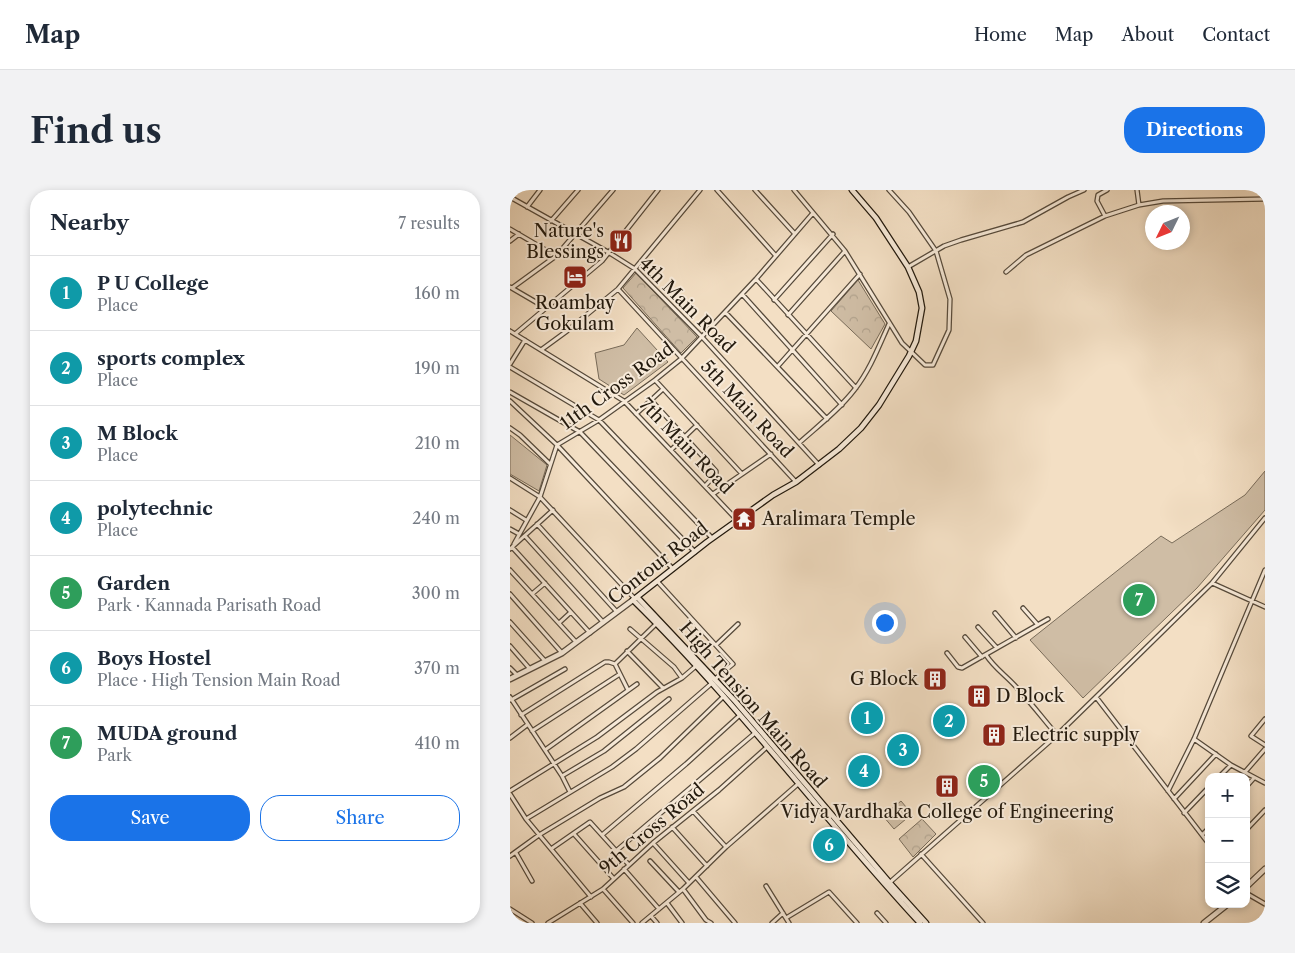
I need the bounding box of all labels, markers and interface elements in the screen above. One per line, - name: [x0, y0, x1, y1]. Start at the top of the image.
- text: Map: [25, 20, 80, 49]
- text: Home: [974, 24, 1027, 46]
- text: Map: [1055, 24, 1093, 46]
- text: About: [1121, 24, 1174, 46]
- text: Contact: [1202, 24, 1270, 46]
- button: Directions: [1124, 107, 1265, 153]
- text: Find us: [30, 109, 162, 152]
- north arrow: [1145, 205, 1190, 250]
- text: Nearby: [50, 210, 129, 235]
- text: 7 results: [398, 213, 460, 233]
- place label: Nature's Blessings: [526, 220, 604, 263]
- restaurant icon: Nature's Blessings: [608, 228, 634, 254]
- street label: 4th Main Road: [635, 253, 739, 357]
- hotel icon: Roambay Gokulam: [562, 264, 588, 290]
- text: P U College: [97, 272, 209, 295]
- text: 1: [62, 283, 70, 303]
- text: 160 m: [415, 283, 460, 303]
- place label: Roambay Gokulam: [535, 292, 616, 335]
- text: Place: [97, 295, 138, 315]
- street label: 11th Cross Road: [556, 337, 678, 435]
- text: sports complex: [97, 347, 245, 370]
- street label: 5th Main Road: [696, 355, 798, 463]
- text: 2: [61, 358, 71, 378]
- text: 190 m: [415, 358, 460, 378]
- text: Place: [97, 370, 138, 390]
- street label: 7th Main Road: [635, 393, 737, 499]
- text: M Block: [97, 422, 178, 445]
- text: 3: [61, 433, 71, 453]
- text: 210 m: [415, 433, 460, 453]
- text: Place: [97, 445, 138, 465]
- text: polytechnic: [97, 497, 213, 520]
- temple icon: Aralimara Temple: [731, 506, 757, 532]
- text: 4: [61, 508, 71, 528]
- text: 240 m: [412, 508, 460, 528]
- place label: Aralimara Temple: [761, 508, 916, 530]
- street label: Contour Road: [603, 517, 713, 609]
- text: Place: [97, 520, 138, 540]
- text: Garden: [97, 572, 170, 595]
- pin: 7: [1123, 581, 1155, 619]
- text: 5: [62, 583, 70, 603]
- text: 300 m: [412, 583, 460, 603]
- text: Park · Kannada Parisath Road: [97, 595, 321, 615]
- your location: [872, 610, 898, 636]
- street label: High Tension Main Road: [675, 617, 831, 793]
- text: Boys Hostel: [97, 647, 211, 670]
- text: 6: [61, 658, 71, 678]
- text: 370 m: [414, 658, 460, 678]
- building icon: G Block: [922, 666, 948, 692]
- place label: G Block: [850, 668, 920, 690]
- text: Place · High Tension Main Road: [97, 670, 341, 690]
- building icon: D Block: [966, 683, 992, 709]
- place label: D Block: [996, 685, 1066, 707]
- pin: 1: [851, 699, 883, 737]
- pin: 2: [933, 702, 965, 740]
- text: MUDA ground: [97, 722, 238, 745]
- building icon: Electric supply: [981, 722, 1007, 748]
- place label: Electric supply: [1012, 724, 1140, 746]
- pin: 3: [887, 731, 919, 769]
- text: 7: [62, 733, 70, 753]
- text: 410 m: [415, 733, 460, 753]
- text: Park: [97, 745, 132, 765]
- pin: 4: [848, 752, 880, 790]
- pin: 5: [968, 762, 1000, 800]
- building icon: Vidya Vardhaka College of Engineering: [934, 773, 960, 799]
- map controls: [1205, 773, 1250, 908]
- button: +: [1205, 773, 1250, 818]
- street label: 9th Cross Road: [595, 779, 709, 879]
- button: Save: [50, 795, 250, 841]
- button: Share: [260, 795, 460, 841]
- place label: Vidya Vardhaka College of Engineering: [780, 801, 1114, 823]
- button: −: [1205, 818, 1250, 863]
- pin: 6: [813, 826, 845, 864]
- button: layers: [1205, 863, 1250, 908]

